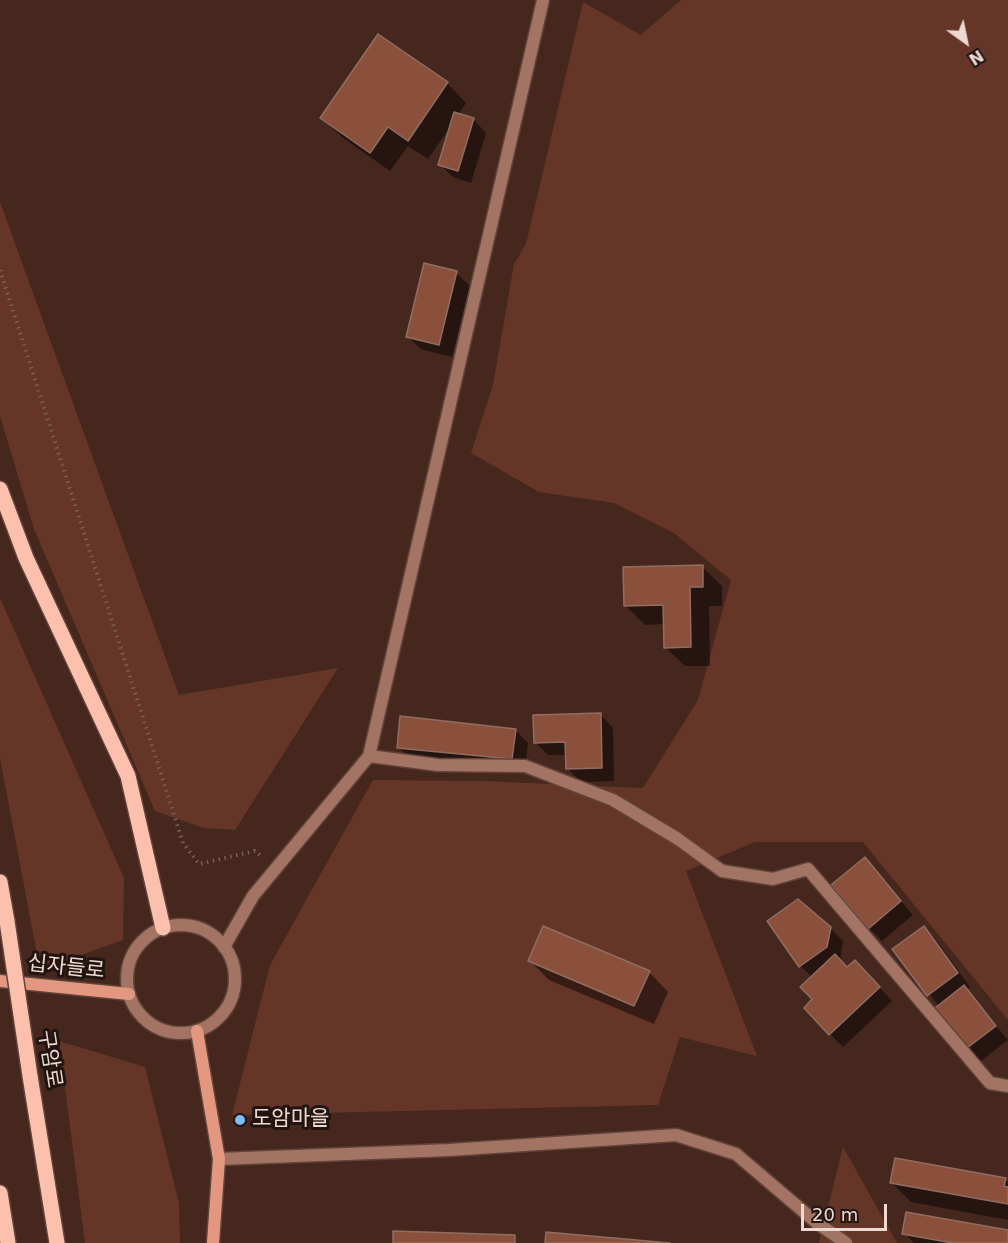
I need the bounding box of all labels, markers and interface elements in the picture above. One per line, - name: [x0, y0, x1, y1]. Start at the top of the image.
- north arrow: [936, 12, 996, 72]
- text: N: [965, 46, 987, 69]
- street label: 십자들로: [26, 951, 106, 985]
- street label: 구암로: [32, 1028, 66, 1090]
- place label: 도암마을: [252, 1107, 329, 1133]
- marker: 도암마을: [233, 1113, 247, 1127]
- scale bar: [804, 1192, 890, 1230]
- text: 20 m: [812, 1204, 858, 1225]

